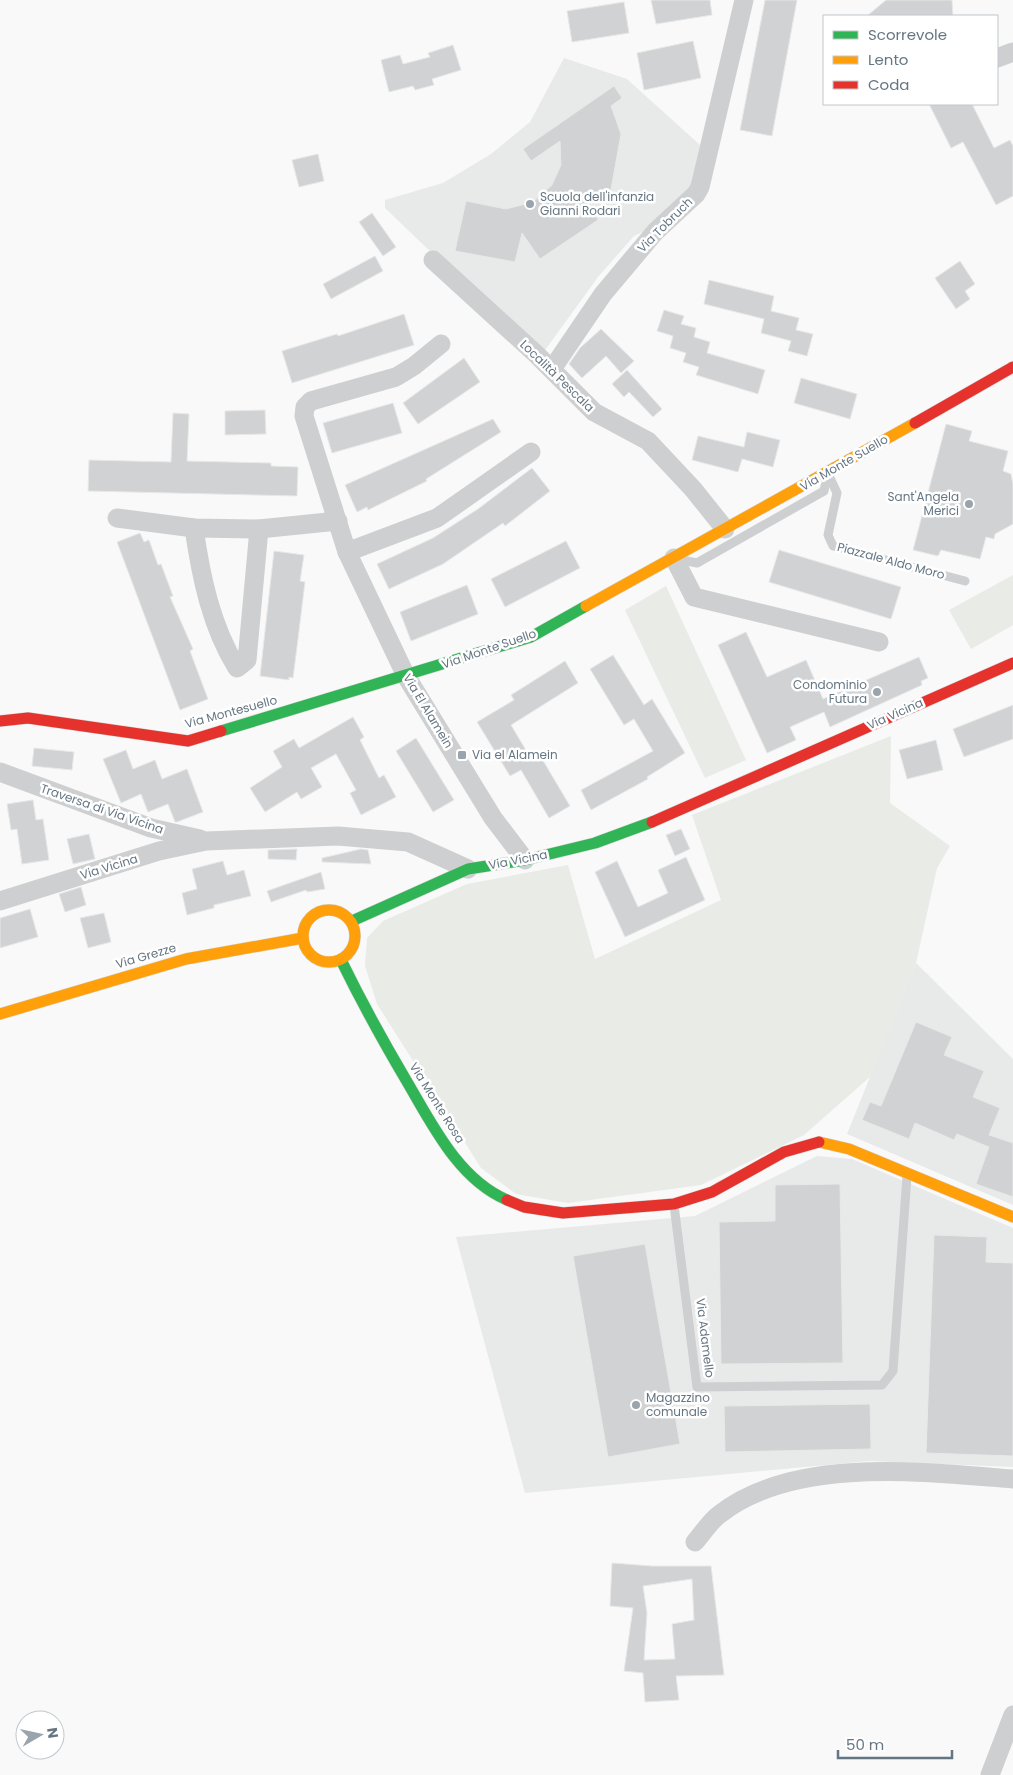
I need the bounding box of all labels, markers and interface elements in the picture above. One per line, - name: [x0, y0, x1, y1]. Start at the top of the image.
- legend: [823, 15, 998, 105]
- text: Scorrevole: [868, 24, 947, 45]
- text: Lento: [868, 49, 908, 70]
- text: Coda: [868, 74, 909, 95]
- place label: Scuola dell'infanzia Gianni Rodari: [540, 188, 654, 219]
- street label: Via Tobruch: [633, 193, 696, 256]
- marker: Scuola dell'infanzia Gianni Rodari: [524, 198, 536, 210]
- street label: Località Pescala: [517, 336, 598, 415]
- street label: Via Monte Suello: [797, 430, 891, 495]
- place label: Sant'Angela Merici: [888, 488, 959, 519]
- marker: Sant'Angela Merici: [963, 498, 975, 510]
- street label: Piazzale Aldo Moro: [835, 538, 947, 583]
- street label: Via Monte Suello: [439, 624, 539, 673]
- street label: Via El Alamein: [399, 670, 457, 751]
- place label: Condominio Futura: [793, 676, 867, 707]
- marker: Condominio Futura: [871, 686, 883, 698]
- street label: Via Montesuello: [183, 691, 279, 732]
- street label: Via Vicina: [864, 694, 925, 733]
- place label: Via el Alamein: [472, 746, 558, 763]
- marker: Via el Alamein: [456, 749, 468, 761]
- street label: Traversa di Via Vicina: [38, 779, 166, 838]
- street label: Via Vicina: [487, 845, 549, 874]
- street label: Via Vicina: [78, 850, 140, 883]
- street label: Via Grezze: [114, 939, 178, 972]
- street label: Via Monte Rosa: [406, 1059, 469, 1146]
- street label: Via Adamello: [692, 1297, 719, 1379]
- place label: Magazzino comunale: [646, 1389, 710, 1420]
- marker: Magazzino comunale: [630, 1399, 642, 1411]
- north arrow: [15, 1710, 65, 1760]
- text: N: [42, 1726, 64, 1740]
- scale bar: [838, 1728, 952, 1760]
- text: 50 m: [846, 1734, 884, 1755]

